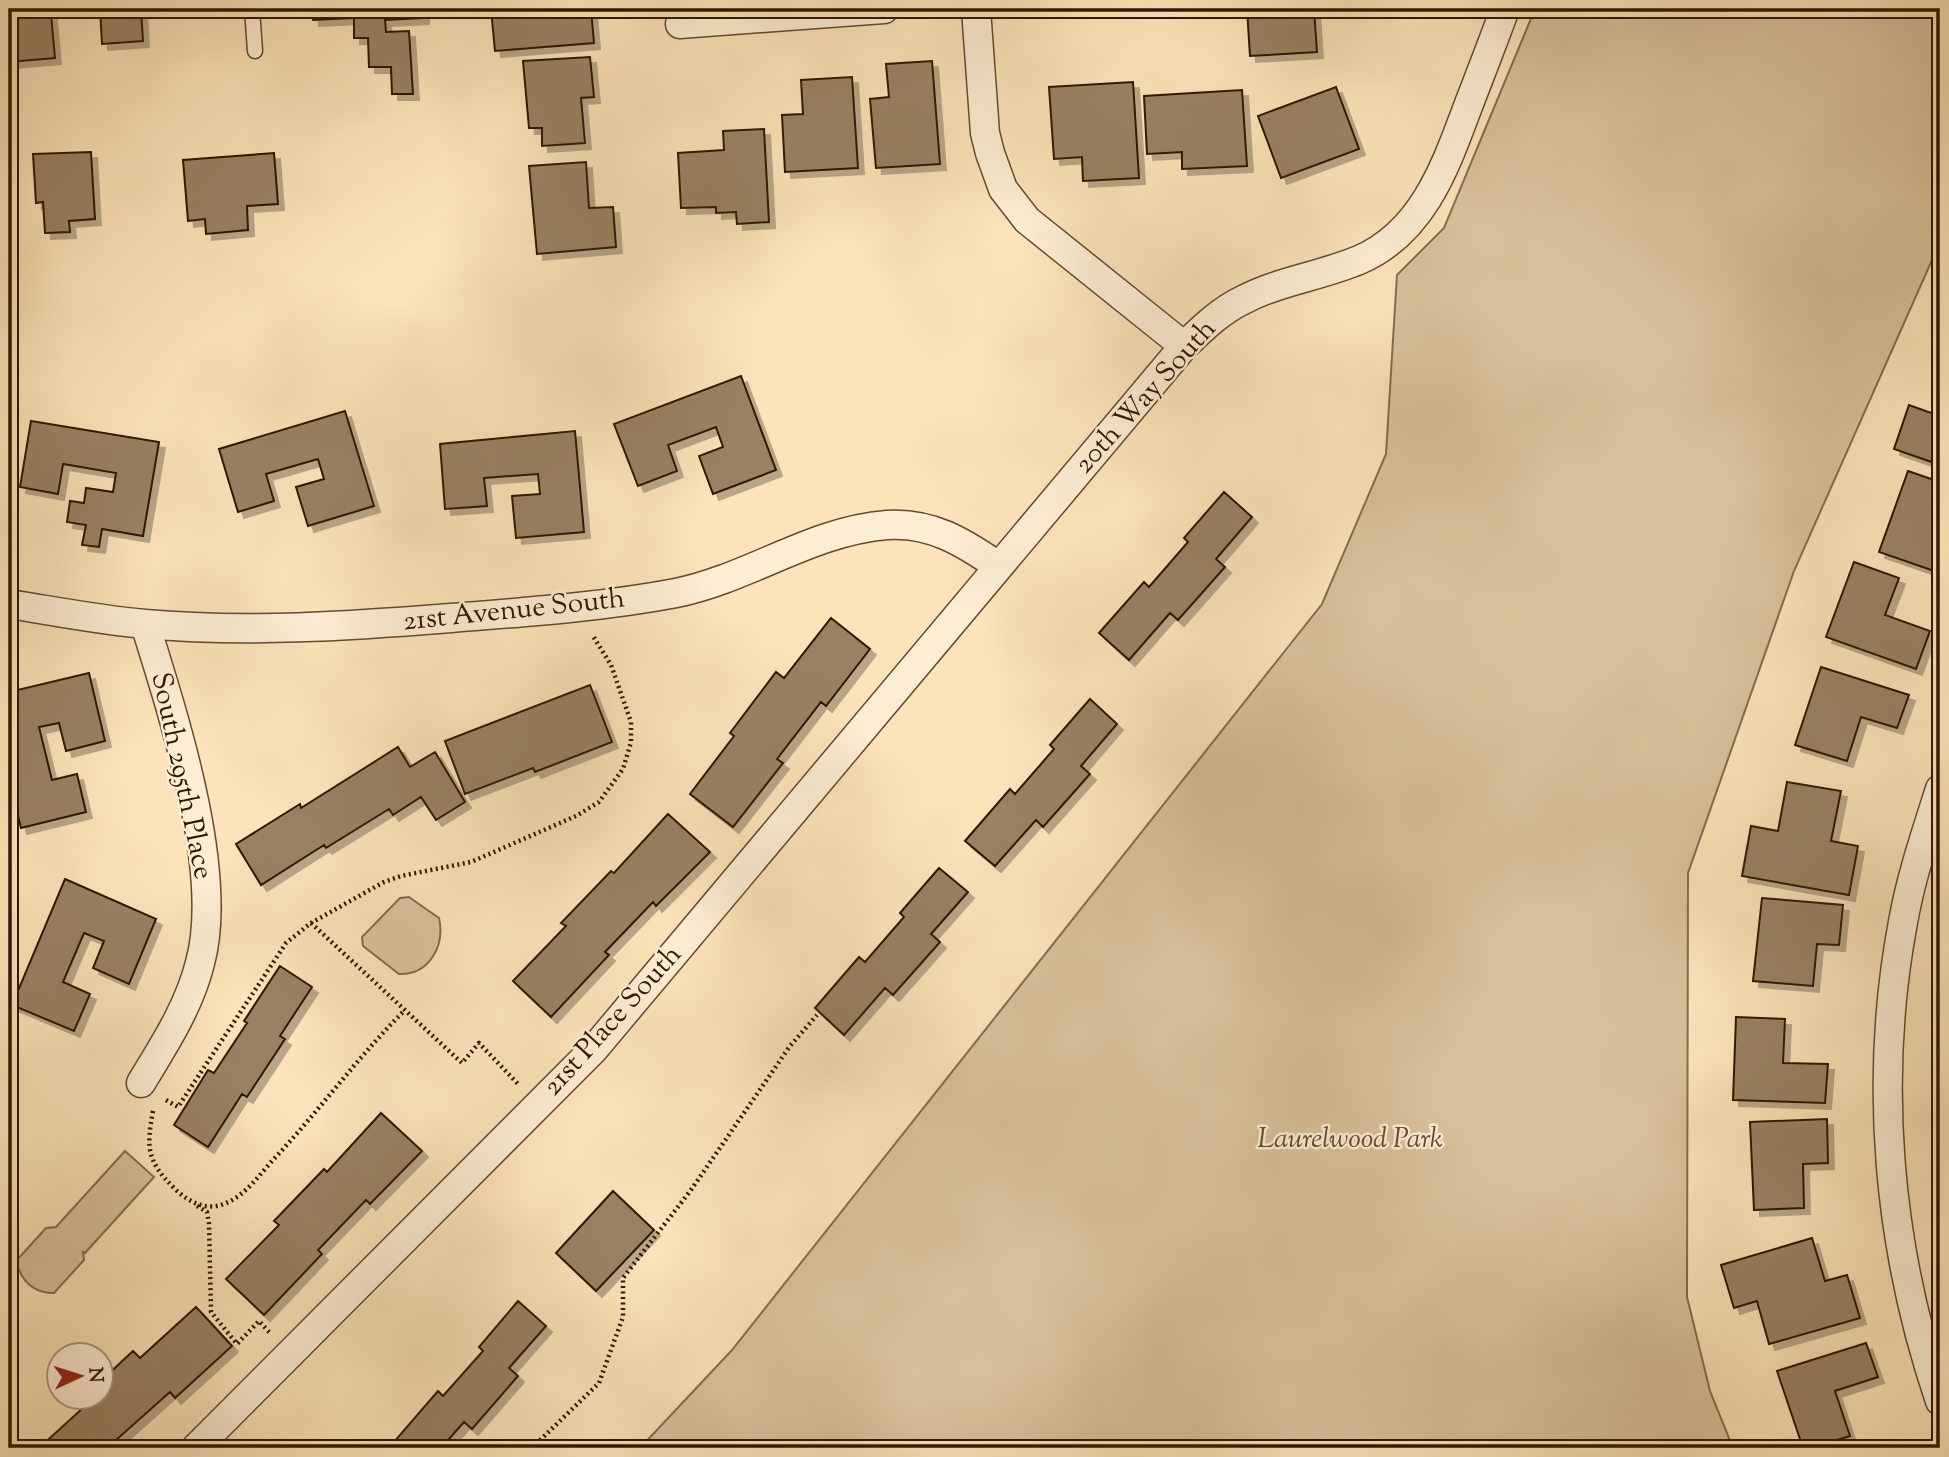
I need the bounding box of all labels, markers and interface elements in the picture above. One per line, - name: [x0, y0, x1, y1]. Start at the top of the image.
- street label: 20th Way South: [1066, 311, 1226, 483]
- street label: 21st Avenue South: [401, 579, 627, 643]
- street label: South 295th Place: [140, 669, 222, 883]
- street label: 21st Place South: [534, 937, 692, 1105]
- park label: Laurelwood Park: [1257, 1120, 1443, 1160]
- north arrow: [46, 1342, 116, 1412]
- text: N: [80, 1366, 108, 1383]

